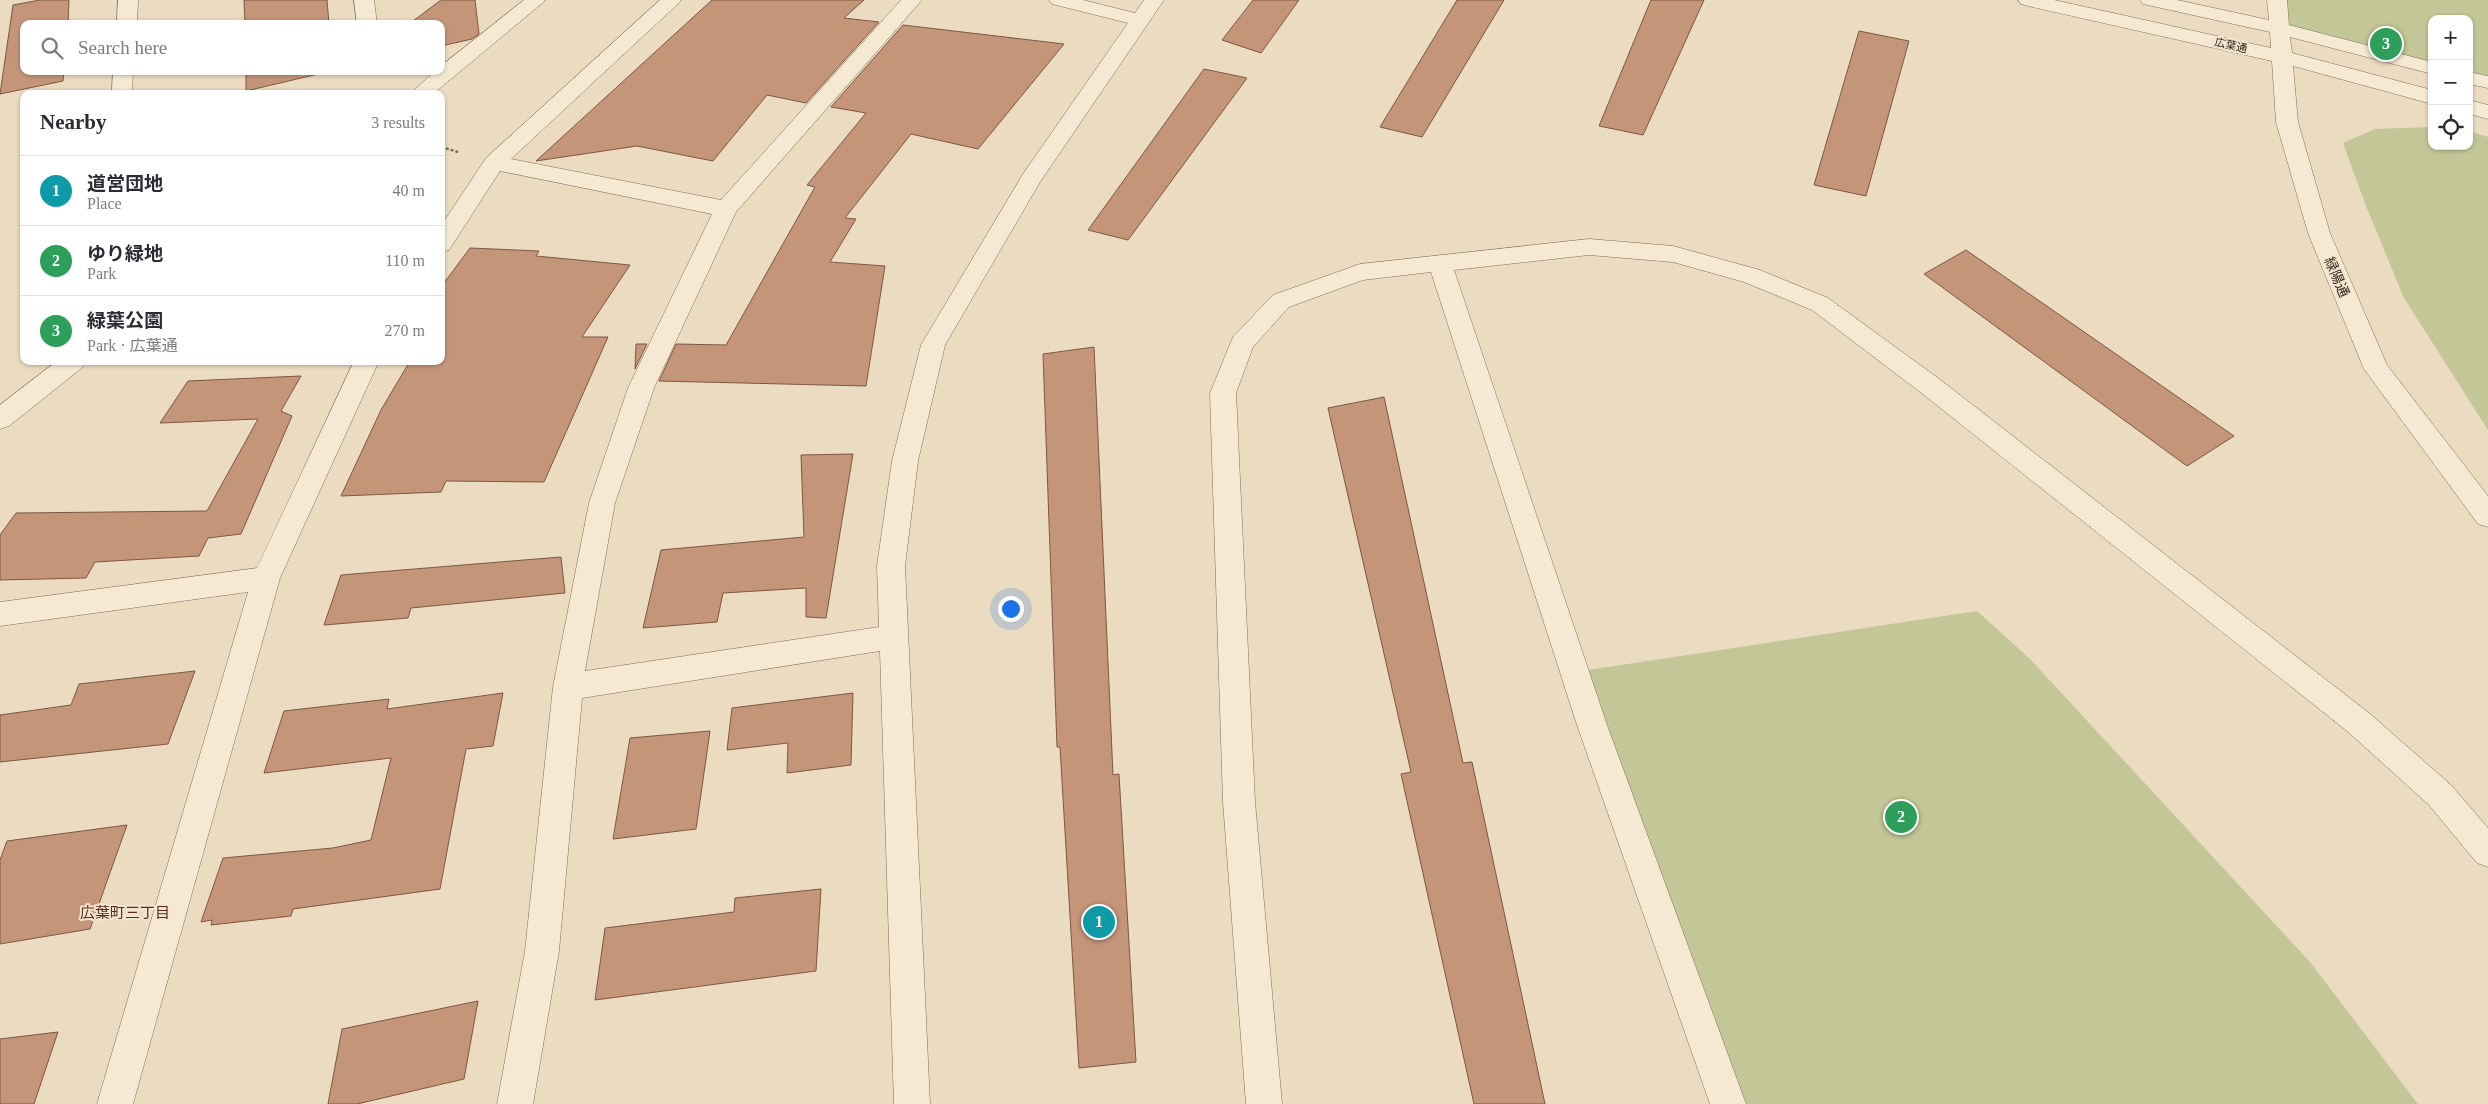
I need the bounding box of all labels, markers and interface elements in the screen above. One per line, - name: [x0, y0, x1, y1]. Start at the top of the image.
- map controls: [2428, 15, 2473, 150]
- button: +: [2428, 15, 2473, 60]
- search box: [20, 20, 445, 75]
- pin: 3: [2370, 25, 2402, 63]
- icon: search: [38, 34, 66, 62]
- street label: 広葉通: [2214, 35, 2248, 55]
- text: Search here: [78, 37, 167, 58]
- button: −: [2428, 60, 2473, 105]
- button: locate: [2428, 105, 2473, 150]
- text: Nearby: [40, 110, 107, 134]
- text: 3 results: [371, 114, 425, 131]
- text: 道営団地: [87, 173, 163, 194]
- text: 1: [52, 182, 60, 199]
- text: 40 m: [393, 182, 425, 199]
- text: Place: [87, 195, 122, 212]
- text: ゆり緑地: [87, 243, 163, 264]
- text: 2: [52, 252, 60, 269]
- text: 110 m: [385, 252, 425, 269]
- street label: 緑陽通: [2321, 255, 2352, 299]
- text: Park: [87, 265, 116, 282]
- text: 緑葉公園: [87, 310, 163, 331]
- text: 3: [52, 322, 60, 339]
- text: 270 m: [385, 322, 425, 339]
- text: Park · 広葉通: [87, 337, 178, 354]
- your location: [998, 596, 1024, 622]
- pin: 2: [1885, 798, 1917, 836]
- pin: 1: [1083, 903, 1115, 941]
- district label: 広葉町三丁目: [80, 905, 170, 921]

